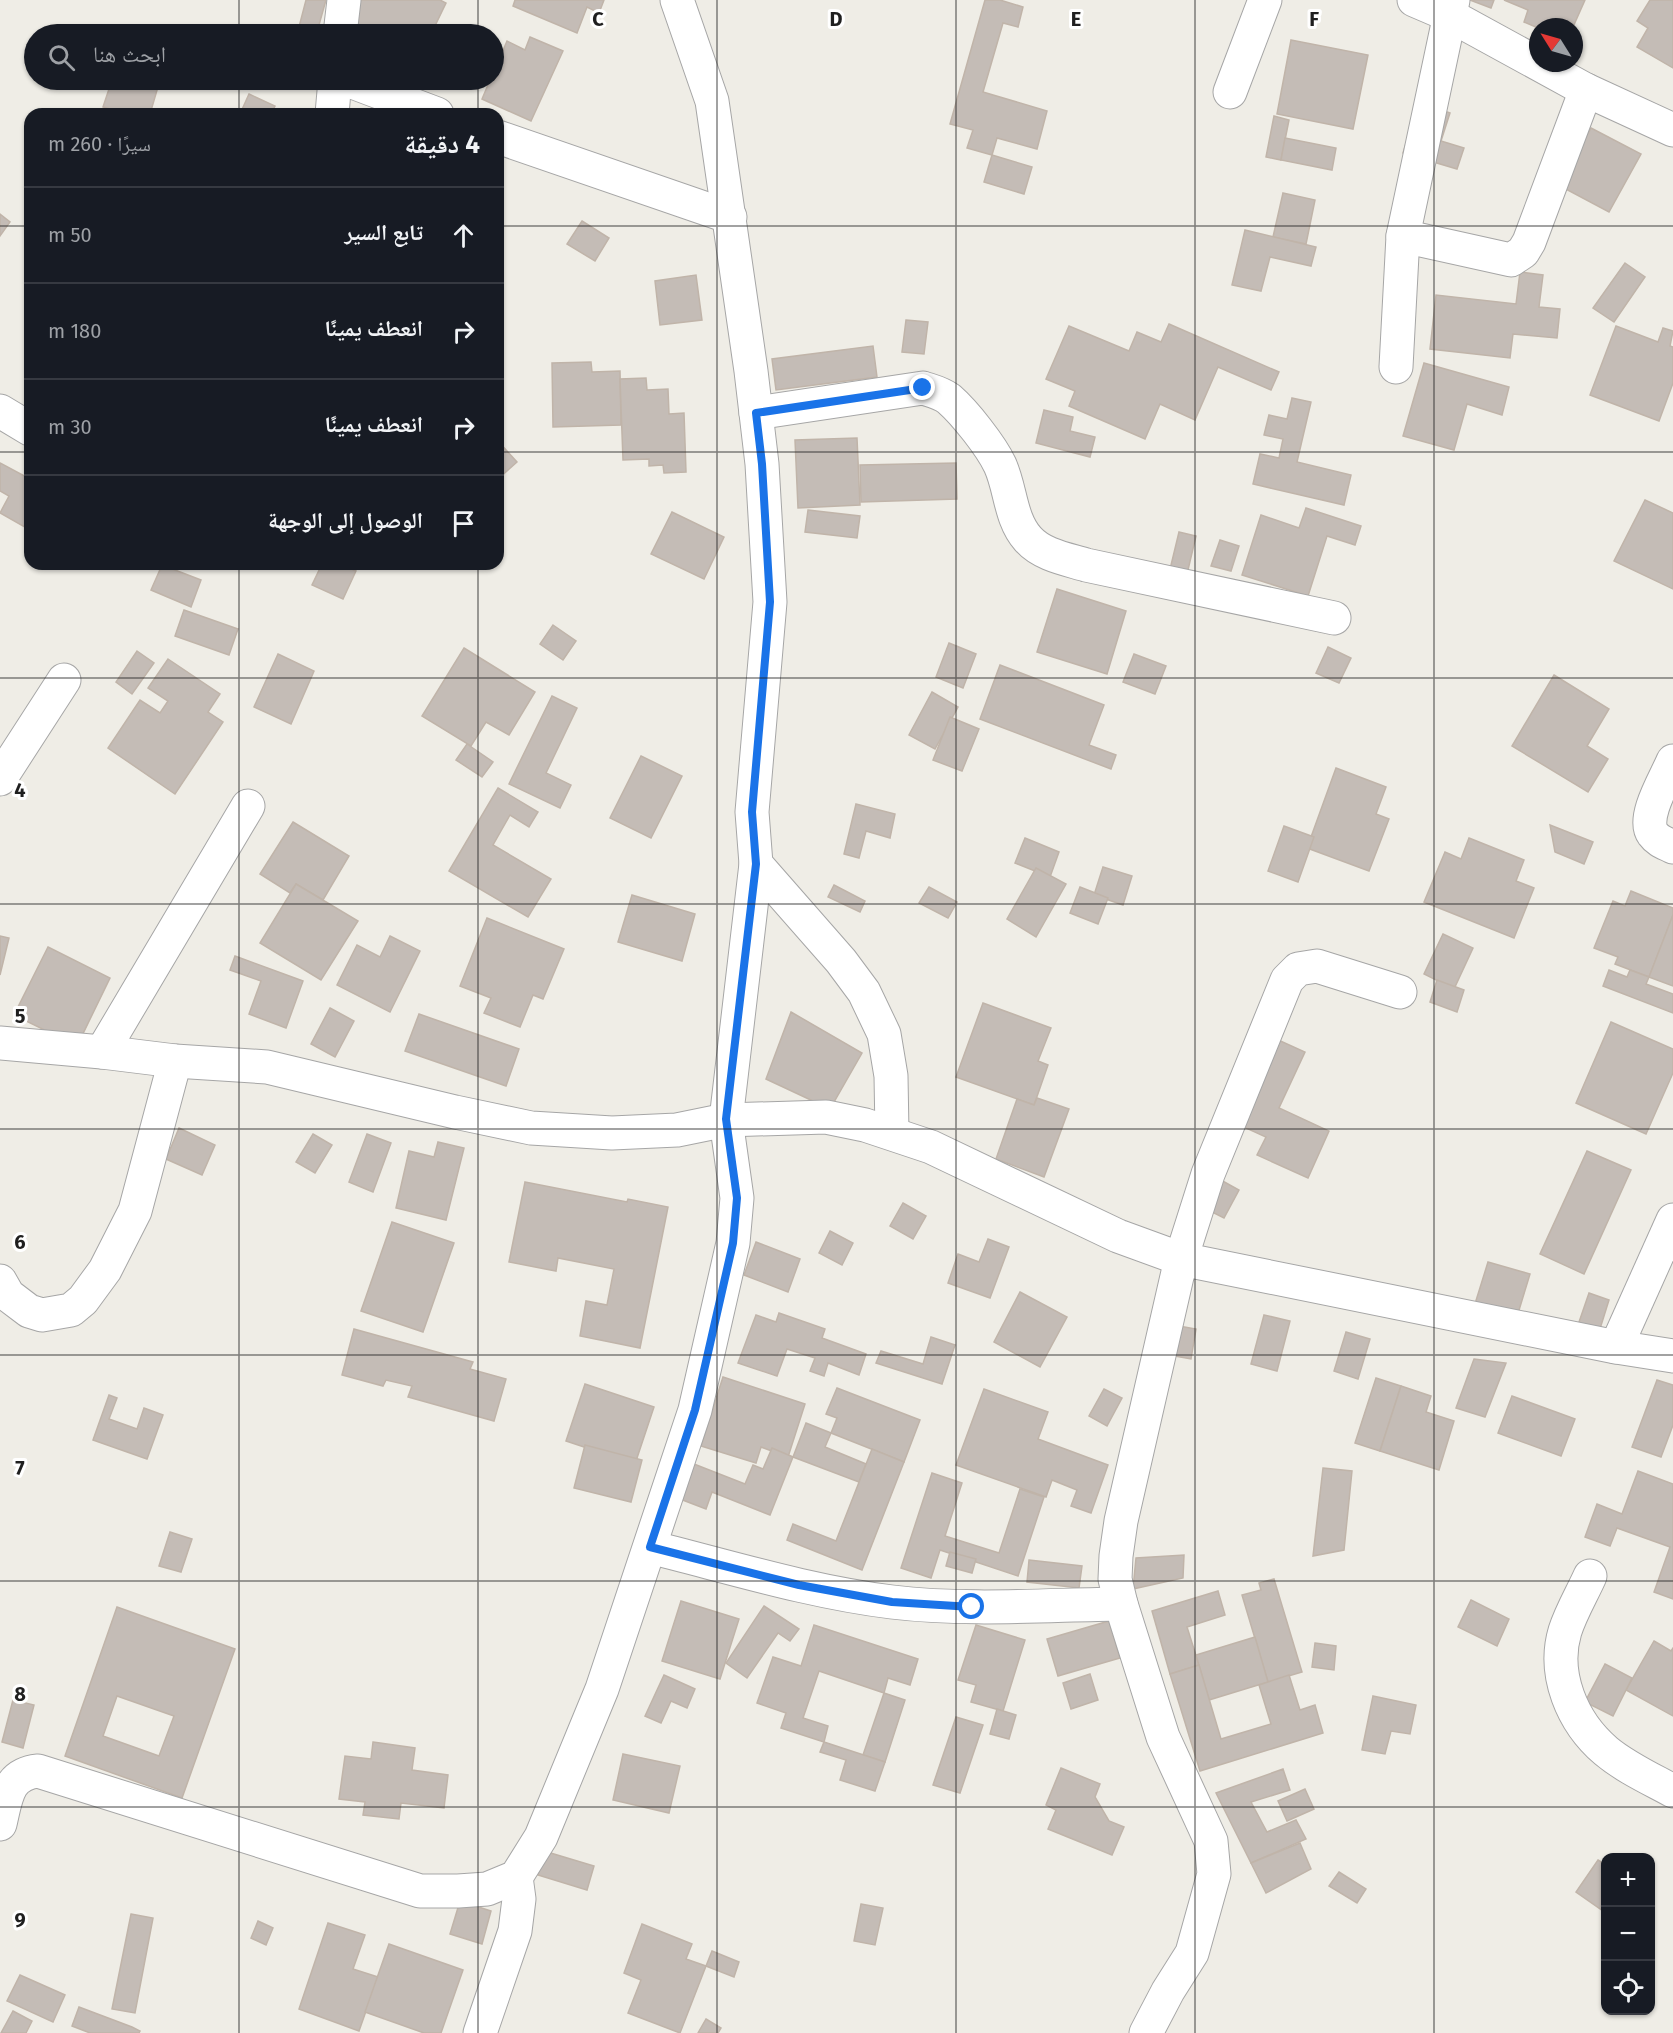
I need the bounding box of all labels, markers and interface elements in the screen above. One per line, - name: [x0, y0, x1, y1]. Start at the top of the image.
- text: C: [592, 7, 604, 31]
- text: D: [829, 7, 843, 31]
- text: E: [1071, 7, 1081, 31]
- text: F: [1309, 7, 1319, 31]
- north arrow: [1529, 18, 1583, 72]
- search box: [24, 24, 504, 90]
- icon: search: [45, 41, 78, 74]
- text: ابحث هنا: [93, 41, 166, 68]
- text: 4 دقيقة: [405, 129, 480, 160]
- text: سيرًا · 260 m: [48, 132, 151, 156]
- text: تابع السير: [344, 219, 423, 246]
- icon: ahead: [447, 219, 480, 252]
- text: 50 m: [48, 223, 92, 247]
- text: انعطف يمينًا: [324, 315, 423, 342]
- icon: right: [447, 315, 480, 348]
- text: 180 m: [48, 319, 101, 343]
- route end: [909, 374, 935, 400]
- text: انعطف يمينًا: [324, 411, 423, 438]
- icon: right: [447, 411, 480, 444]
- text: 30 m: [48, 415, 92, 439]
- text: الوصول إلى الوجهة: [268, 507, 423, 534]
- icon: arrive: [447, 507, 480, 540]
- text: 4: [14, 778, 26, 802]
- text: 5: [15, 1004, 26, 1028]
- text: 6: [14, 1230, 26, 1254]
- text: 7: [15, 1456, 25, 1480]
- route start: [958, 1593, 984, 1619]
- text: 8: [14, 1682, 26, 1706]
- map controls: [1601, 1853, 1655, 2015]
- button: +: [1601, 1853, 1655, 1907]
- button: −: [1601, 1907, 1655, 1961]
- text: 9: [14, 1908, 26, 1932]
- button: locate: [1601, 1961, 1655, 2015]

